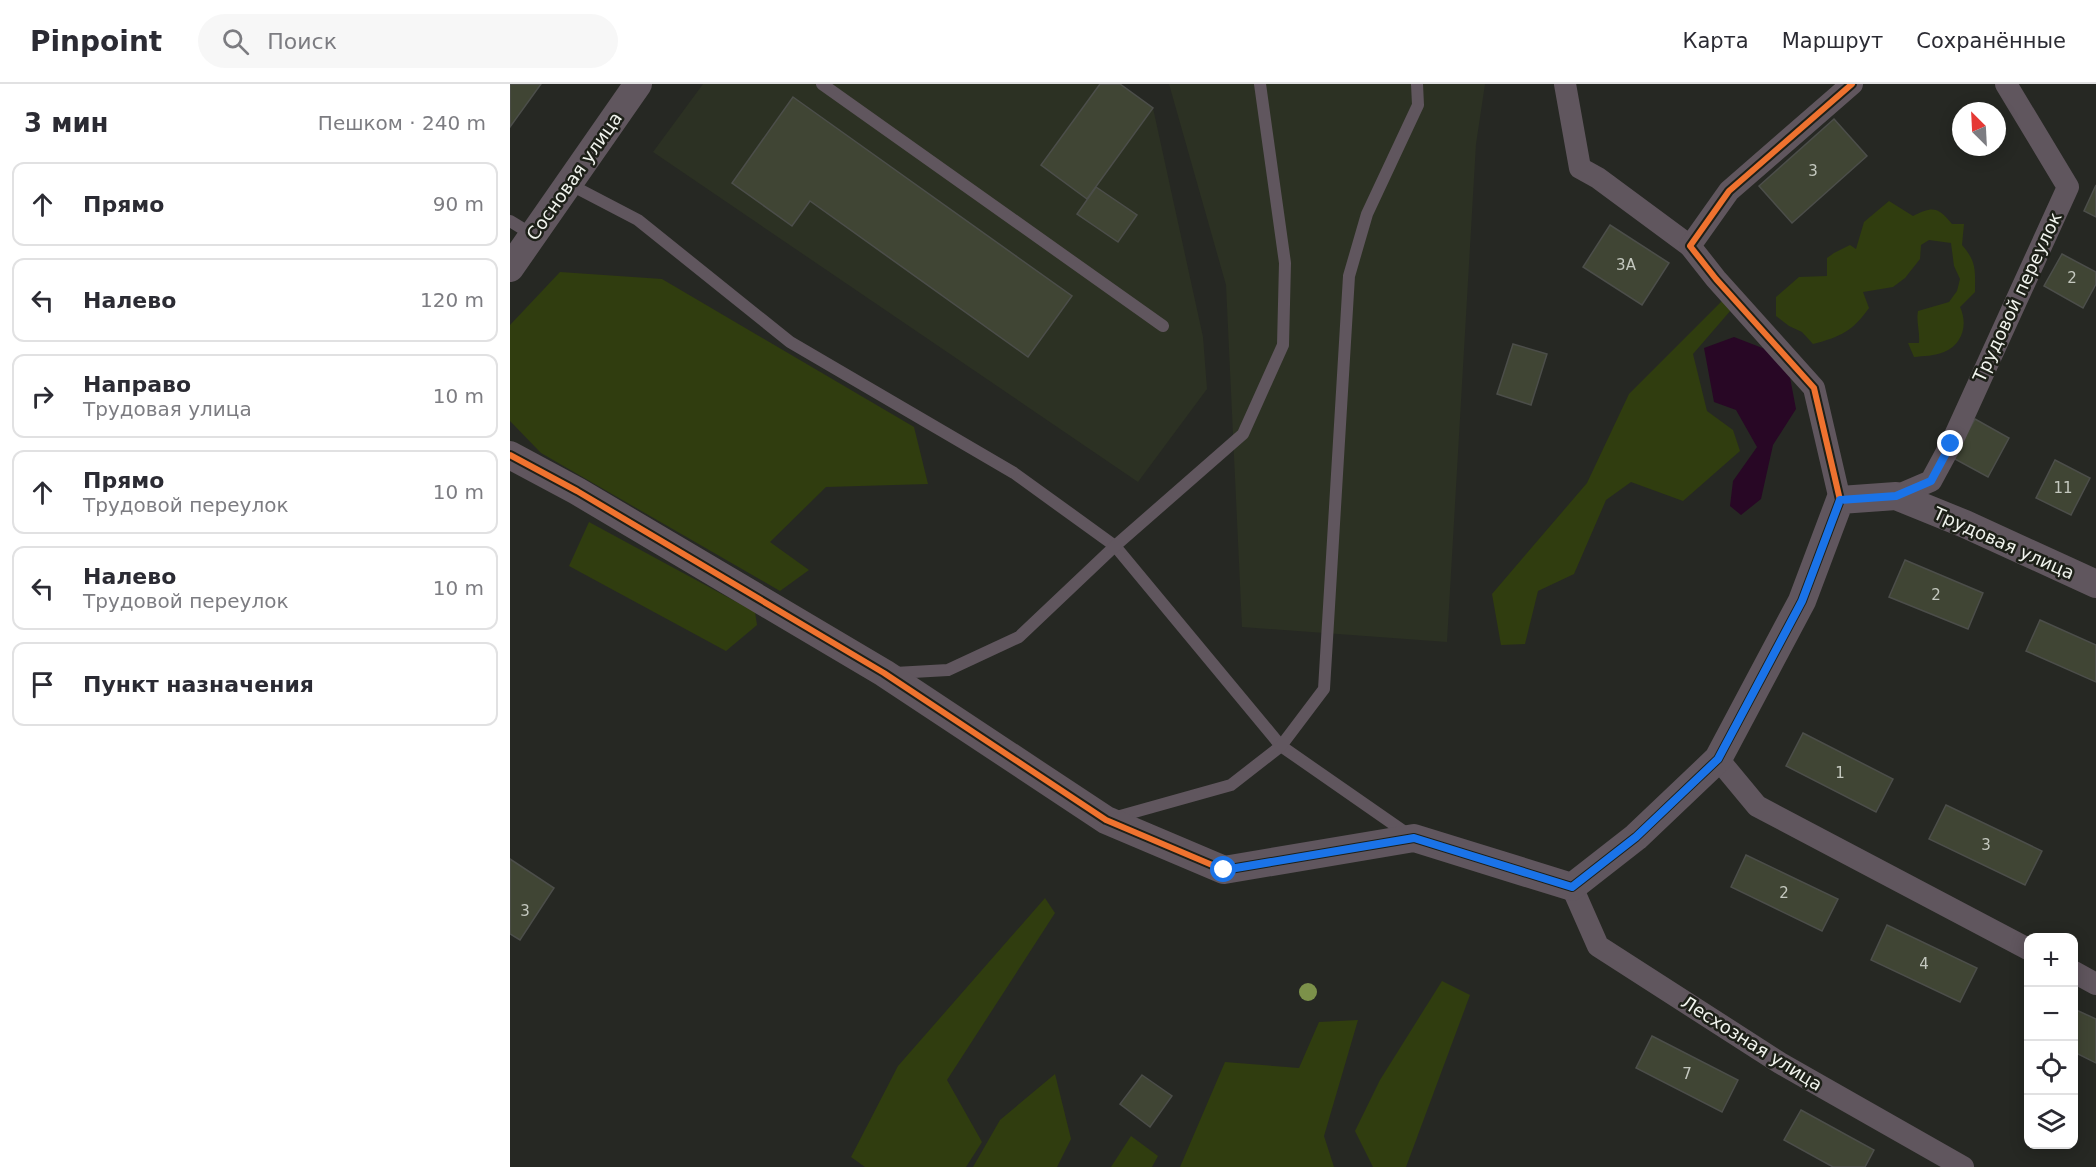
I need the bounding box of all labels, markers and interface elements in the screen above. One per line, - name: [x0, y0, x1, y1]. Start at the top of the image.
- search box: [198, 14, 618, 68]
- text: Pinpoint: [30, 25, 162, 58]
- icon: search: [219, 25, 252, 58]
- text: Поиск: [267, 29, 337, 54]
- text: Карта: [1683, 29, 1749, 53]
- text: Маршрут: [1782, 29, 1883, 53]
- text: Сохранённые: [1916, 29, 2066, 53]
- north arrow: [1952, 102, 2006, 156]
- text: 3 мин: [24, 108, 109, 138]
- street label: Сосновая улица: [522, 108, 626, 244]
- text: Пешком · 240 m: [318, 111, 486, 135]
- house number: 3: [1808, 162, 1818, 180]
- icon: ahead: [26, 188, 59, 221]
- text: Прямо: [83, 192, 164, 217]
- text: 90 m: [433, 192, 484, 216]
- street label: Трудовой переулок: [1968, 209, 2066, 386]
- house number: 3А: [1616, 256, 1637, 274]
- house number: 2: [2067, 269, 2077, 287]
- icon: left: [26, 284, 59, 317]
- text: Налево: [83, 288, 176, 313]
- text: 120 m: [420, 288, 484, 312]
- text: Направо: [83, 372, 191, 397]
- icon: right: [26, 380, 59, 413]
- text: 10 m: [433, 384, 484, 408]
- text: Трудовая улица: [83, 397, 252, 421]
- route end: [1937, 430, 1963, 456]
- text: Прямо: [83, 468, 164, 493]
- icon: ahead: [26, 476, 59, 509]
- house number: 11: [2053, 479, 2073, 497]
- text: 10 m: [433, 480, 484, 504]
- text: Трудовой переулок: [83, 493, 289, 517]
- street label: Трудовая улица: [1929, 502, 2078, 583]
- text: Налево: [83, 564, 176, 589]
- icon: left: [26, 572, 59, 605]
- text: 10 m: [433, 576, 484, 600]
- house number: 2: [1931, 586, 1941, 604]
- text: Трудовой переулок: [83, 589, 289, 613]
- icon: arrive: [26, 668, 59, 701]
- text: Пункт назначения: [83, 672, 314, 697]
- house number: 1: [1835, 764, 1845, 782]
- house number: 3: [1981, 836, 1991, 854]
- route start: [1210, 856, 1236, 882]
- house number: 2: [1779, 884, 1789, 902]
- house number: 3: [520, 902, 530, 920]
- map controls: [2024, 933, 2078, 1149]
- button: +: [2024, 933, 2078, 987]
- house number: 4: [1919, 955, 1929, 973]
- button: −: [2024, 987, 2078, 1041]
- street label: Лесхозная улица: [1678, 991, 1826, 1095]
- button: locate: [2024, 1041, 2078, 1095]
- house number: 7: [1682, 1065, 1692, 1083]
- button: layers: [2024, 1095, 2078, 1149]

